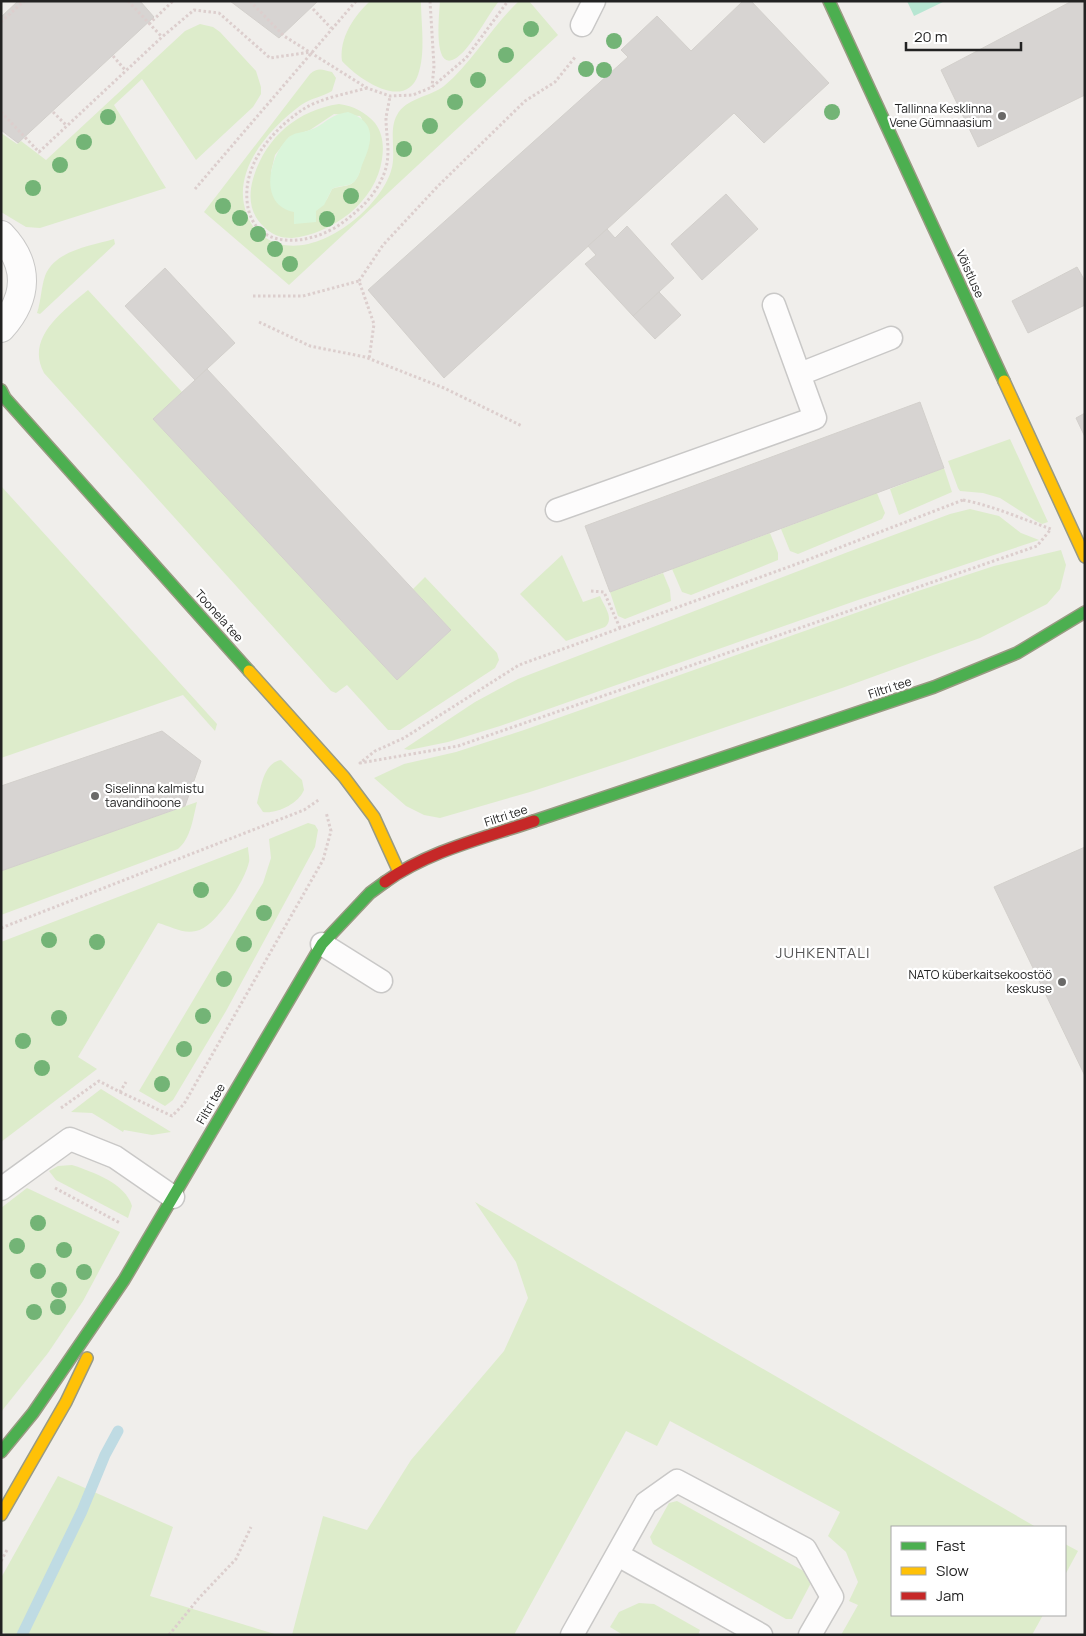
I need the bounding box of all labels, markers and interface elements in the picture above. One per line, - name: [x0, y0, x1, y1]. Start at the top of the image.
- scale bar: [906, 20, 1021, 52]
- text: 20 m: [914, 26, 947, 47]
- place label: Tallinna Kesklinna Vene Gümnaasium: [890, 100, 992, 131]
- marker: Tallinna Kesklinna Vene Gümnaasium: [996, 110, 1008, 122]
- street label: Võistluse: [952, 247, 989, 300]
- street label: Toonela tee: [191, 586, 247, 645]
- street label: Filtri tee: [866, 673, 914, 702]
- place label: Siselinna kalmistu tavandihoone: [105, 780, 204, 811]
- marker: Siselinna kalmistu tavandihoone: [89, 790, 101, 802]
- street label: Filtri tee: [482, 801, 530, 830]
- district label: JUHKENTALI: [776, 942, 870, 963]
- place label: NATO küberkaitsekoostöö keskuse: [909, 966, 1052, 997]
- marker: NATO küberkaitsekoostöö keskuse: [1056, 976, 1068, 988]
- street label: Filtri tee: [192, 1080, 229, 1127]
- legend: [891, 1526, 1066, 1616]
- text: Fast: [936, 1535, 965, 1556]
- text: Slow: [936, 1560, 969, 1581]
- text: Jam: [936, 1585, 964, 1606]

